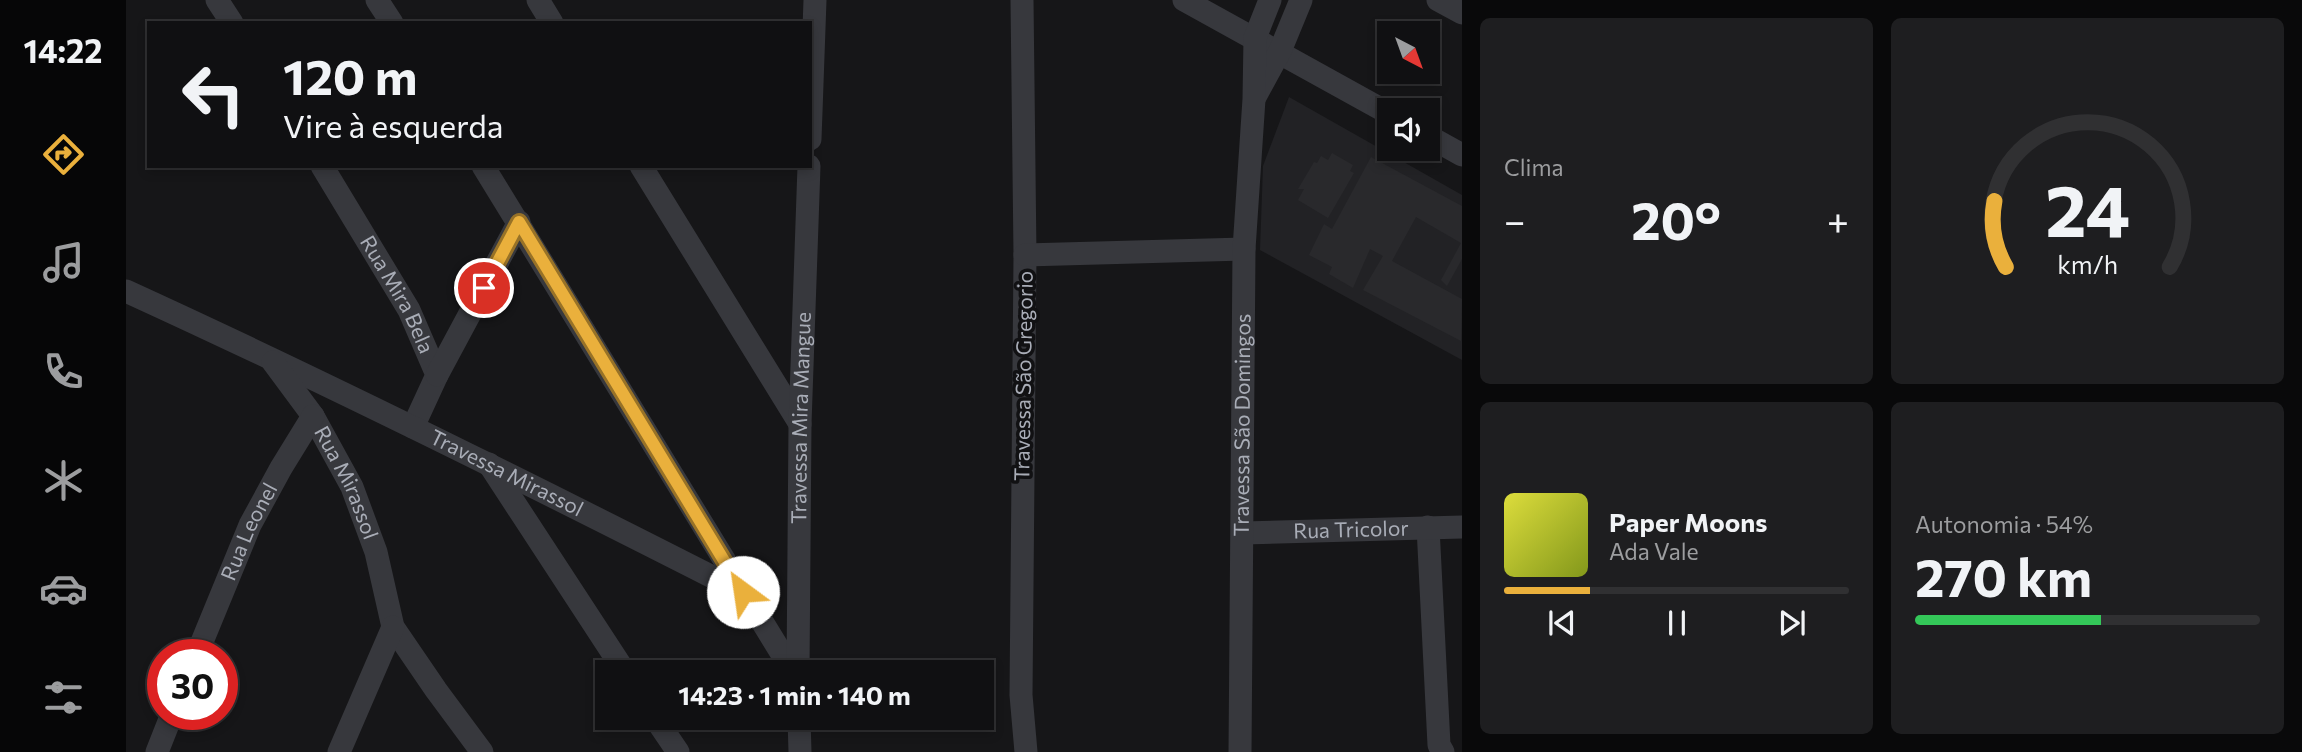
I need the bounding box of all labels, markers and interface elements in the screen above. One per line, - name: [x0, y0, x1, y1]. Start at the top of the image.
- north arrow: [1377, 21, 1440, 84]
- map controls: [1377, 21, 1440, 161]
- text: 14:22: [24, 30, 103, 70]
- text: 120 m: [283, 45, 417, 105]
- icon: left: [168, 49, 259, 140]
- button: sound: [1377, 98, 1440, 161]
- text: Vire à esquerda: [283, 105, 504, 145]
- icon: directions: [39, 130, 88, 179]
- text: Clima: [1504, 153, 1564, 181]
- text: 24: [2045, 163, 2130, 252]
- text: 20°: [1631, 187, 1721, 251]
- text: −: [1504, 196, 1526, 243]
- text: +: [1827, 196, 1849, 243]
- street label: Rua Mira Bela: [356, 230, 440, 357]
- icon: music: [39, 238, 88, 287]
- text: km/h: [2057, 249, 2118, 279]
- pin: [454, 258, 514, 318]
- icon: arrive: [465, 269, 503, 307]
- street label: Travessa São Gregorio: [1008, 271, 1037, 481]
- street label: Travessa Mira Mangue: [785, 312, 815, 524]
- street label: Travessa São Domingos: [1228, 313, 1254, 537]
- icon: phone: [39, 347, 88, 396]
- street label: Rua Mirassol: [310, 421, 384, 542]
- street label: Travessa Mirassol: [426, 424, 588, 521]
- icon: climate: [39, 456, 88, 505]
- street label: Rua Leonel: [215, 478, 282, 584]
- text: Paper Moons: [1609, 506, 1767, 537]
- text: Autonomia · 54%: [1915, 510, 2093, 538]
- street label: Rua Tricolor: [1293, 514, 1409, 543]
- text: Ada Vale: [1609, 537, 1699, 565]
- text: 270 km: [1915, 544, 2092, 608]
- position arrow: [706, 555, 780, 629]
- icon: car: [39, 564, 88, 613]
- icon: previous: [1543, 604, 1581, 642]
- icon: pause: [1658, 604, 1696, 642]
- icon: next: [1773, 604, 1811, 642]
- speed limit sign: 30: [147, 639, 238, 730]
- icon: filters: [39, 673, 88, 722]
- text: 14:23 · 1 min · 140 m: [678, 679, 911, 710]

